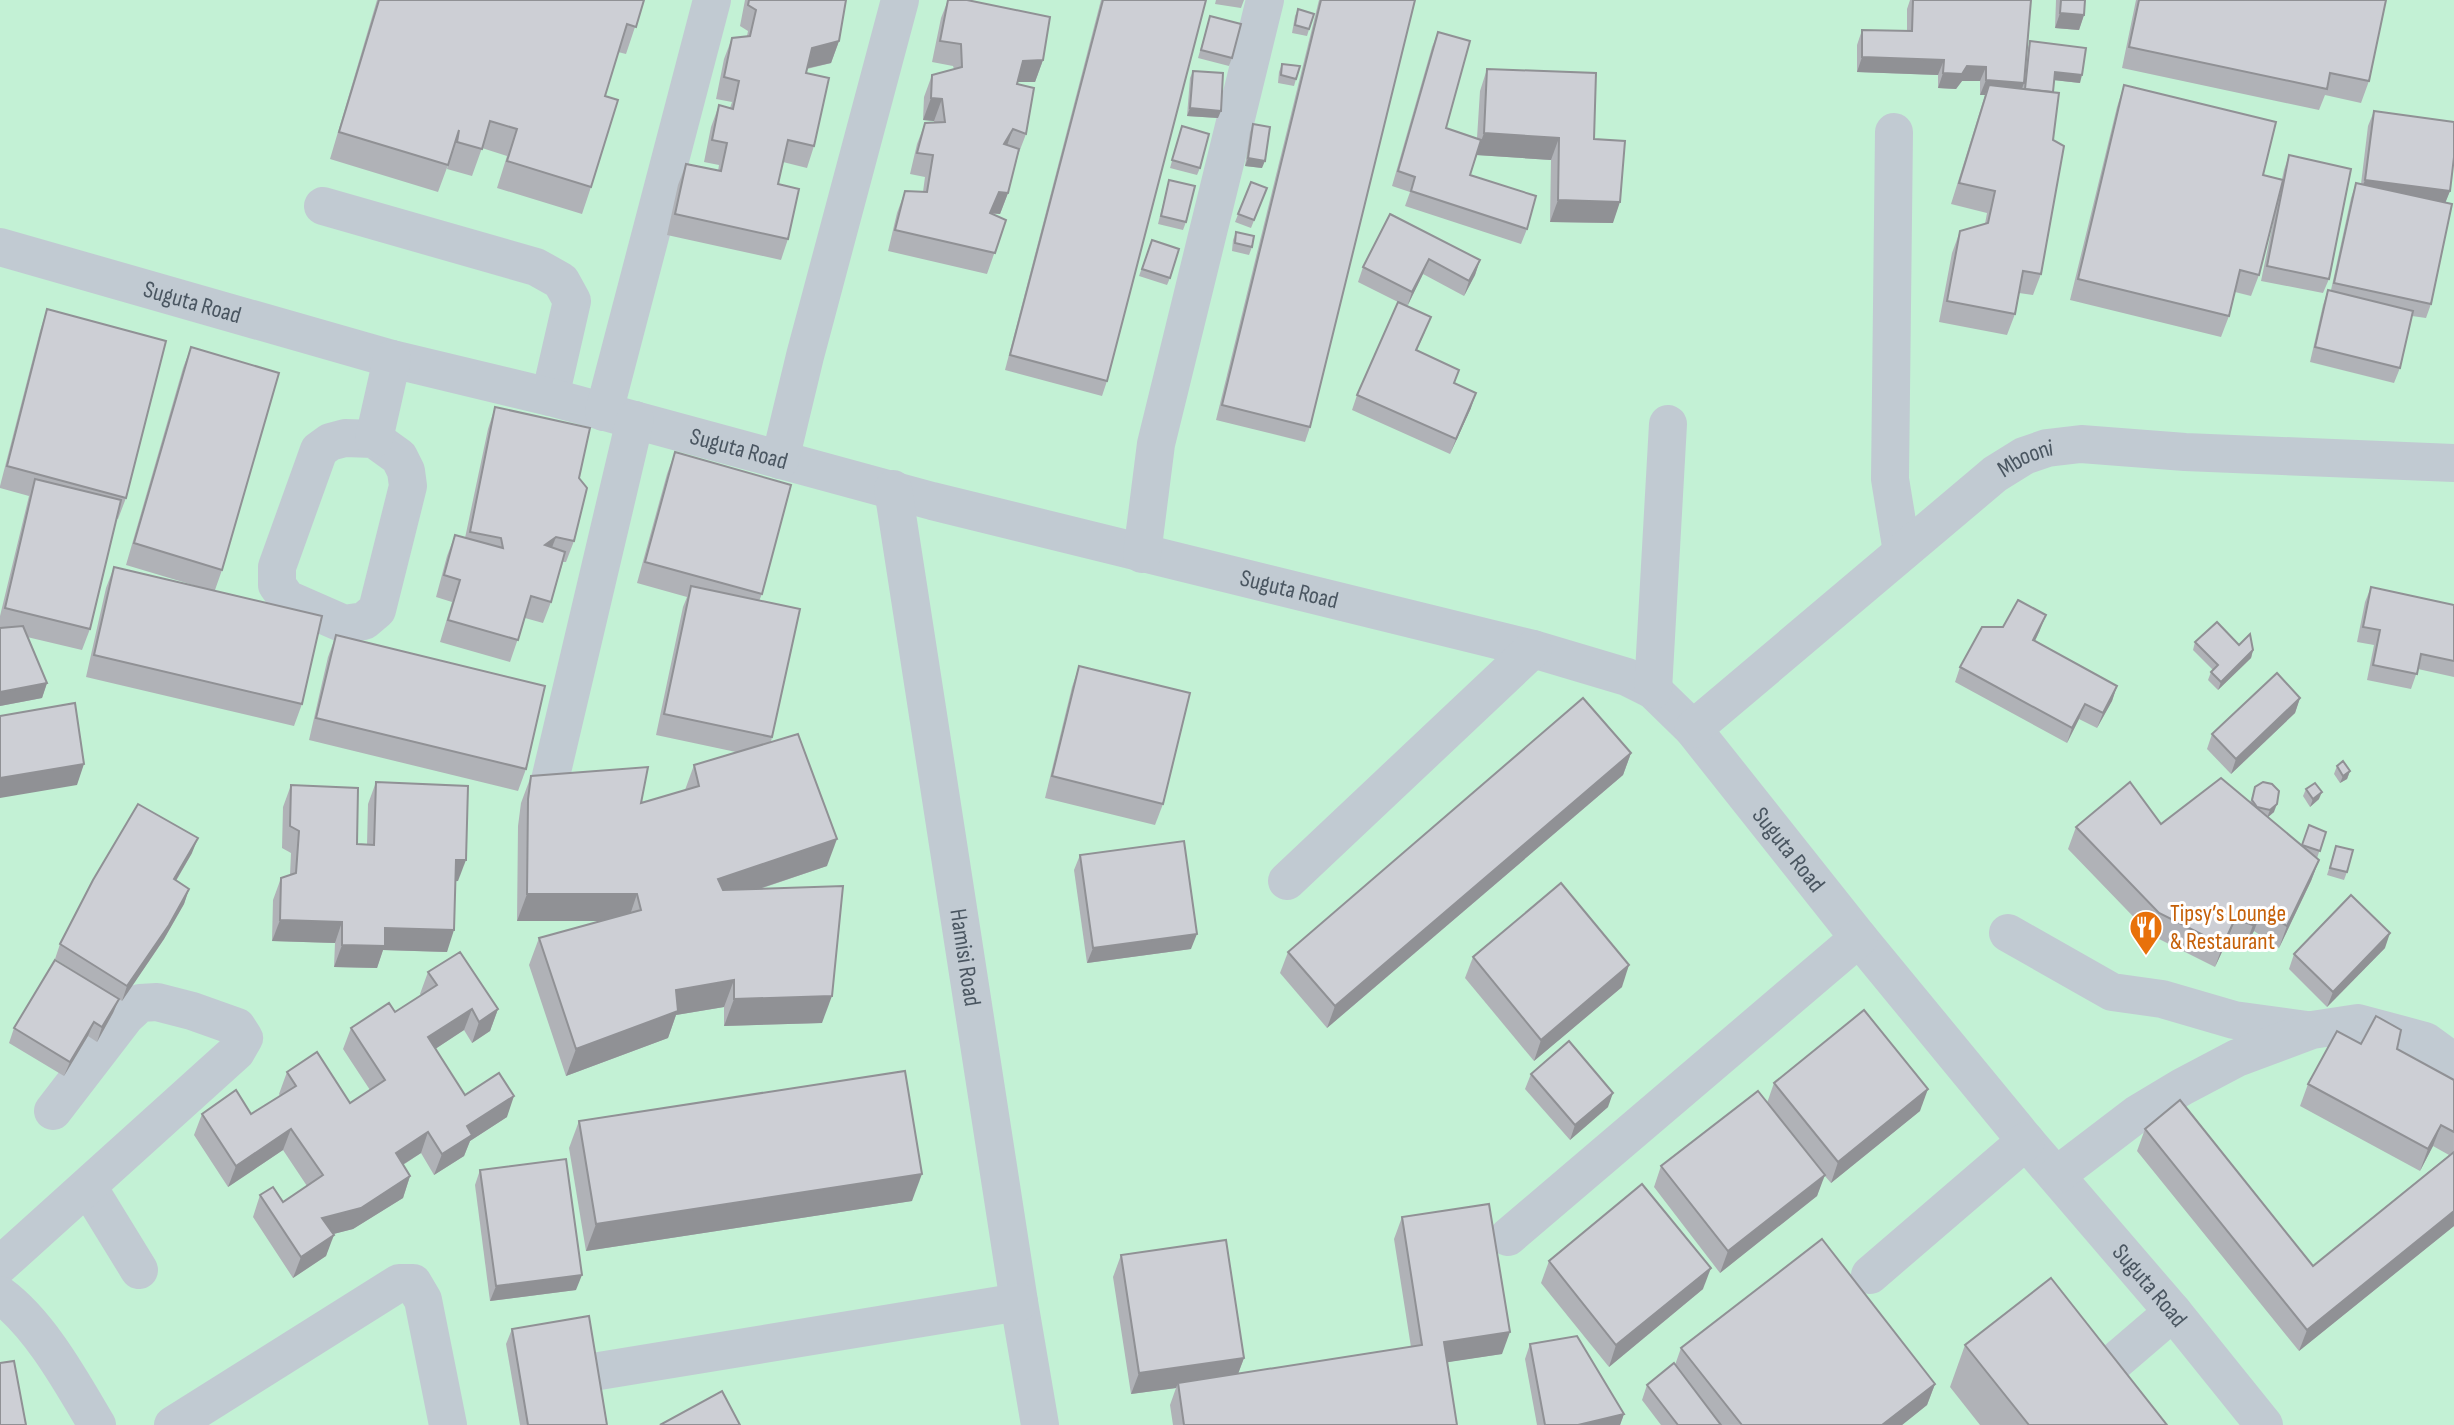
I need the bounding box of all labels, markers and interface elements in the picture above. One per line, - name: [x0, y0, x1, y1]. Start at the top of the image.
- street label: Suguta Road: [140, 275, 244, 330]
- street label: Suguta Road: [687, 422, 791, 476]
- street label: Mbooni: [1992, 433, 2054, 484]
- street label: Suguta Road: [1237, 563, 1341, 616]
- street label: Suguta Road: [1746, 802, 1831, 898]
- place label: Tipsy’s Lounge & Restaurant: [2170, 899, 2286, 956]
- street label: Hamisi Road: [943, 907, 987, 1008]
- restaurant icon: Tipsy’s Lounge & Restaurant: [2127, 908, 2165, 957]
- street label: Suguta Road: [2106, 1238, 2193, 1333]

